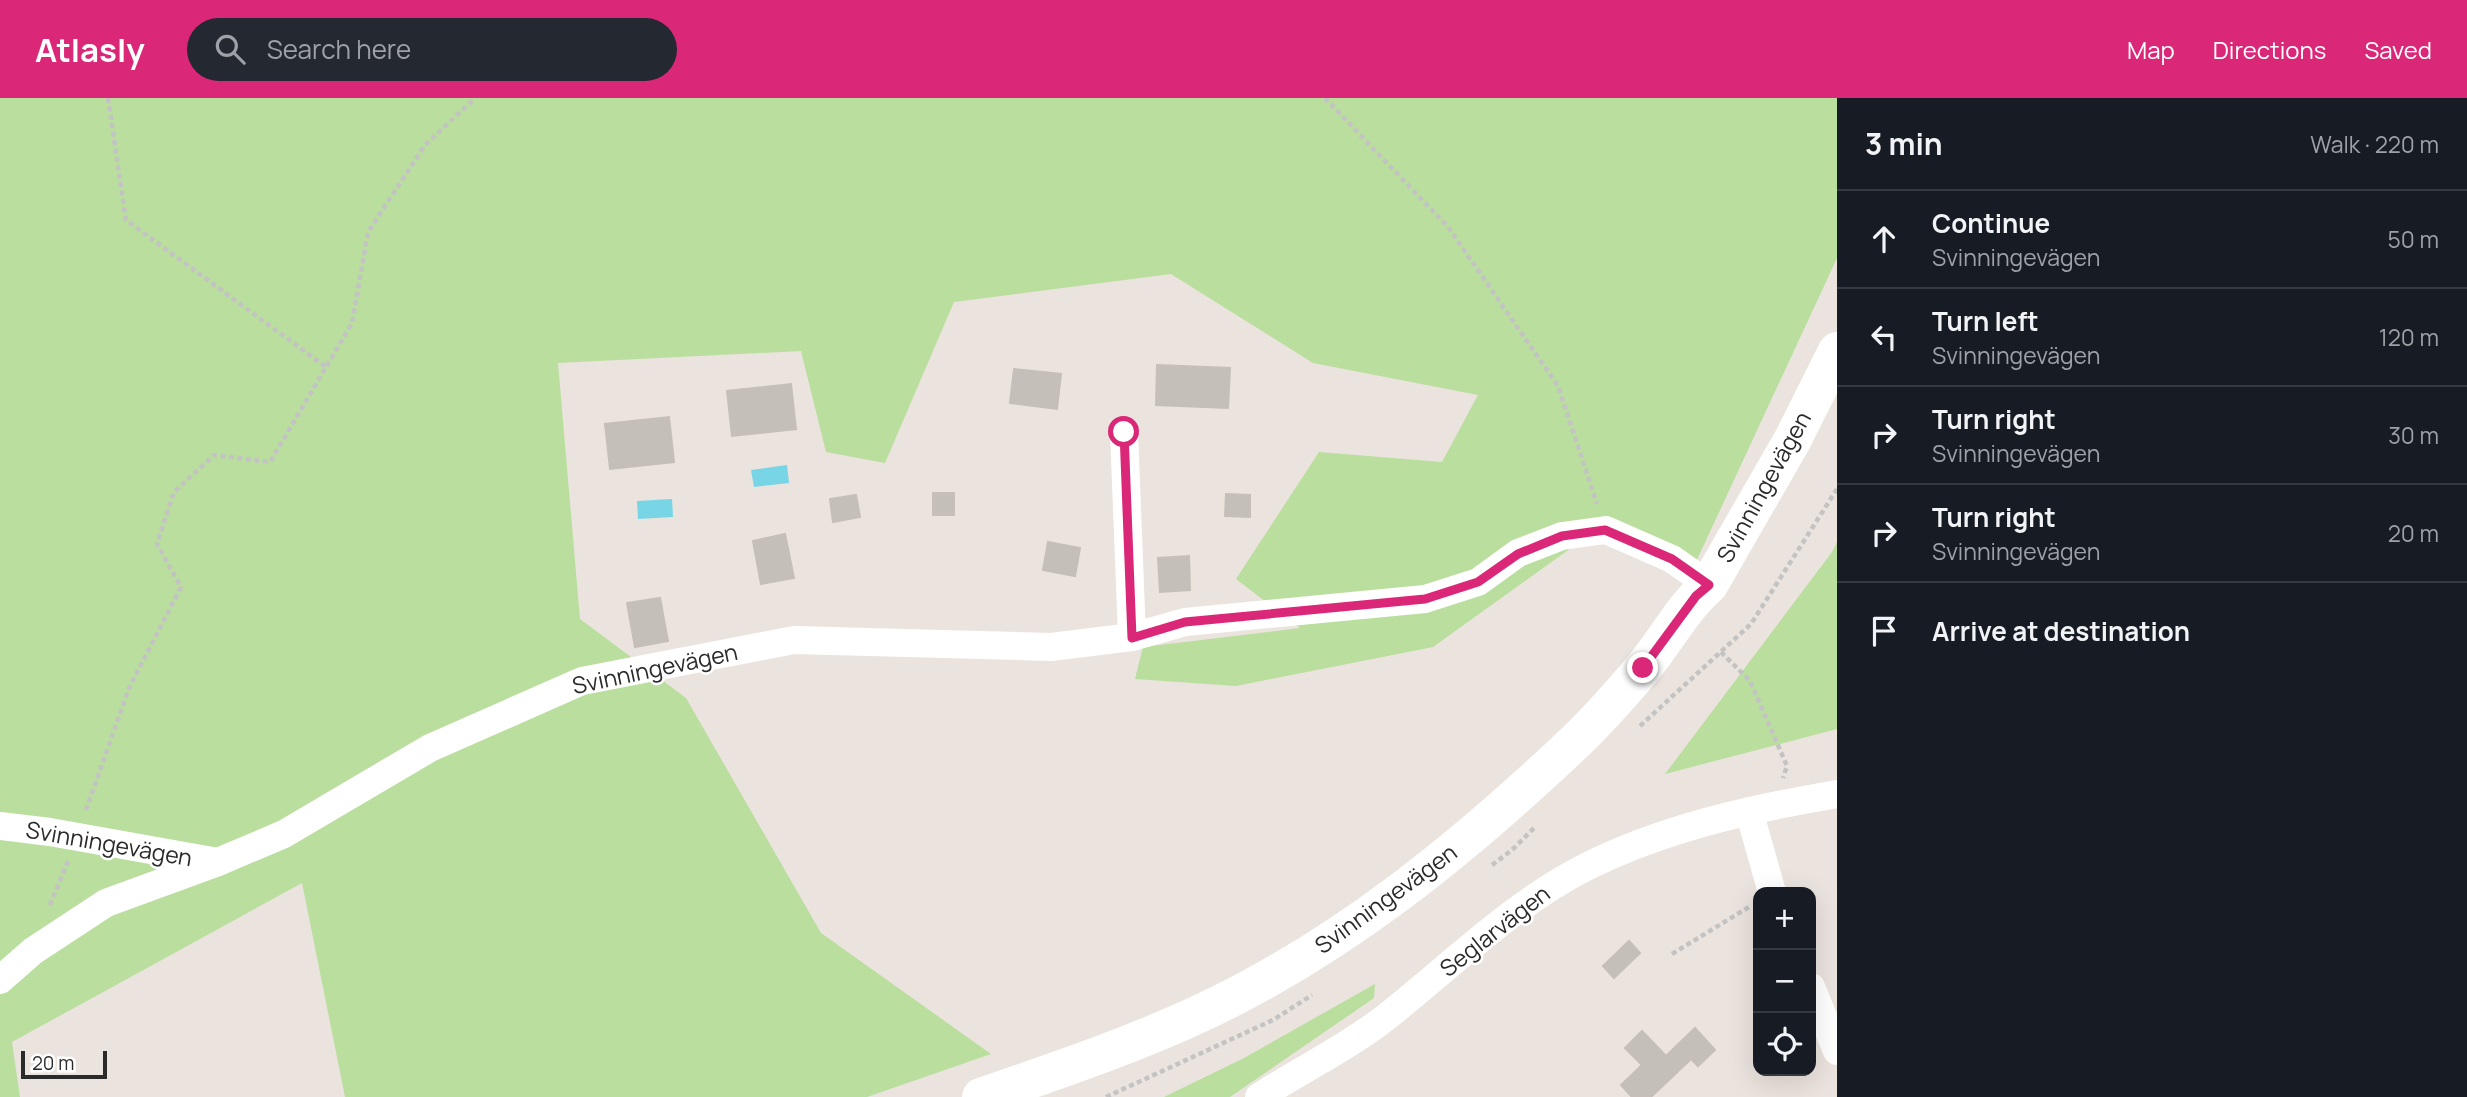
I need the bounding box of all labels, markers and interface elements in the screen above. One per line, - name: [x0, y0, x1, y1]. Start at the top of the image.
- search box: [187, 18, 677, 81]
- text: Atlasly: [35, 27, 145, 72]
- icon: search: [211, 30, 249, 68]
- text: Search here: [267, 31, 411, 67]
- text: Map: [2127, 33, 2175, 66]
- text: Directions: [2213, 33, 2326, 66]
- text: Saved: [2364, 33, 2432, 66]
- text: 3 min: [1865, 123, 1943, 164]
- text: Walk · 220 m: [2310, 128, 2439, 160]
- text: Continue: [1932, 205, 2050, 241]
- icon: ahead: [1865, 220, 1903, 258]
- text: 50 m: [2388, 223, 2439, 255]
- text: Svinningevägen: [1932, 241, 2100, 273]
- text: Turn left: [1932, 303, 2039, 339]
- icon: left: [1865, 318, 1903, 356]
- text: 120 m: [2379, 321, 2439, 353]
- text: Svinningevägen: [1932, 339, 2100, 371]
- text: Turn right: [1932, 401, 2056, 437]
- street label: Svinningevägen: [1708, 405, 1818, 568]
- route start: [1108, 416, 1139, 447]
- icon: right: [1865, 416, 1903, 454]
- text: 30 m: [2388, 419, 2439, 451]
- text: Svinningevägen: [1932, 437, 2100, 469]
- text: Turn right: [1932, 499, 2056, 535]
- icon: right: [1865, 514, 1903, 552]
- text: 20 m: [2388, 517, 2439, 549]
- text: Svinningevägen: [1932, 535, 2100, 567]
- icon: arrive: [1865, 612, 1903, 650]
- text: Arrive at destination: [1932, 613, 2190, 649]
- street label: Svinningevägen: [569, 635, 740, 701]
- route end: [1627, 652, 1658, 683]
- street label: Svinningevägen: [24, 813, 195, 873]
- street label: Svinningevägen: [1308, 836, 1463, 961]
- street label: Seglarvägen: [1433, 877, 1556, 983]
- map controls: [1753, 887, 1816, 1076]
- button: +: [1753, 887, 1816, 950]
- button: −: [1753, 950, 1816, 1013]
- button: locate: [1753, 1013, 1816, 1076]
- scale bar: [21, 1048, 107, 1080]
- text: 20 m: [32, 1050, 74, 1076]

